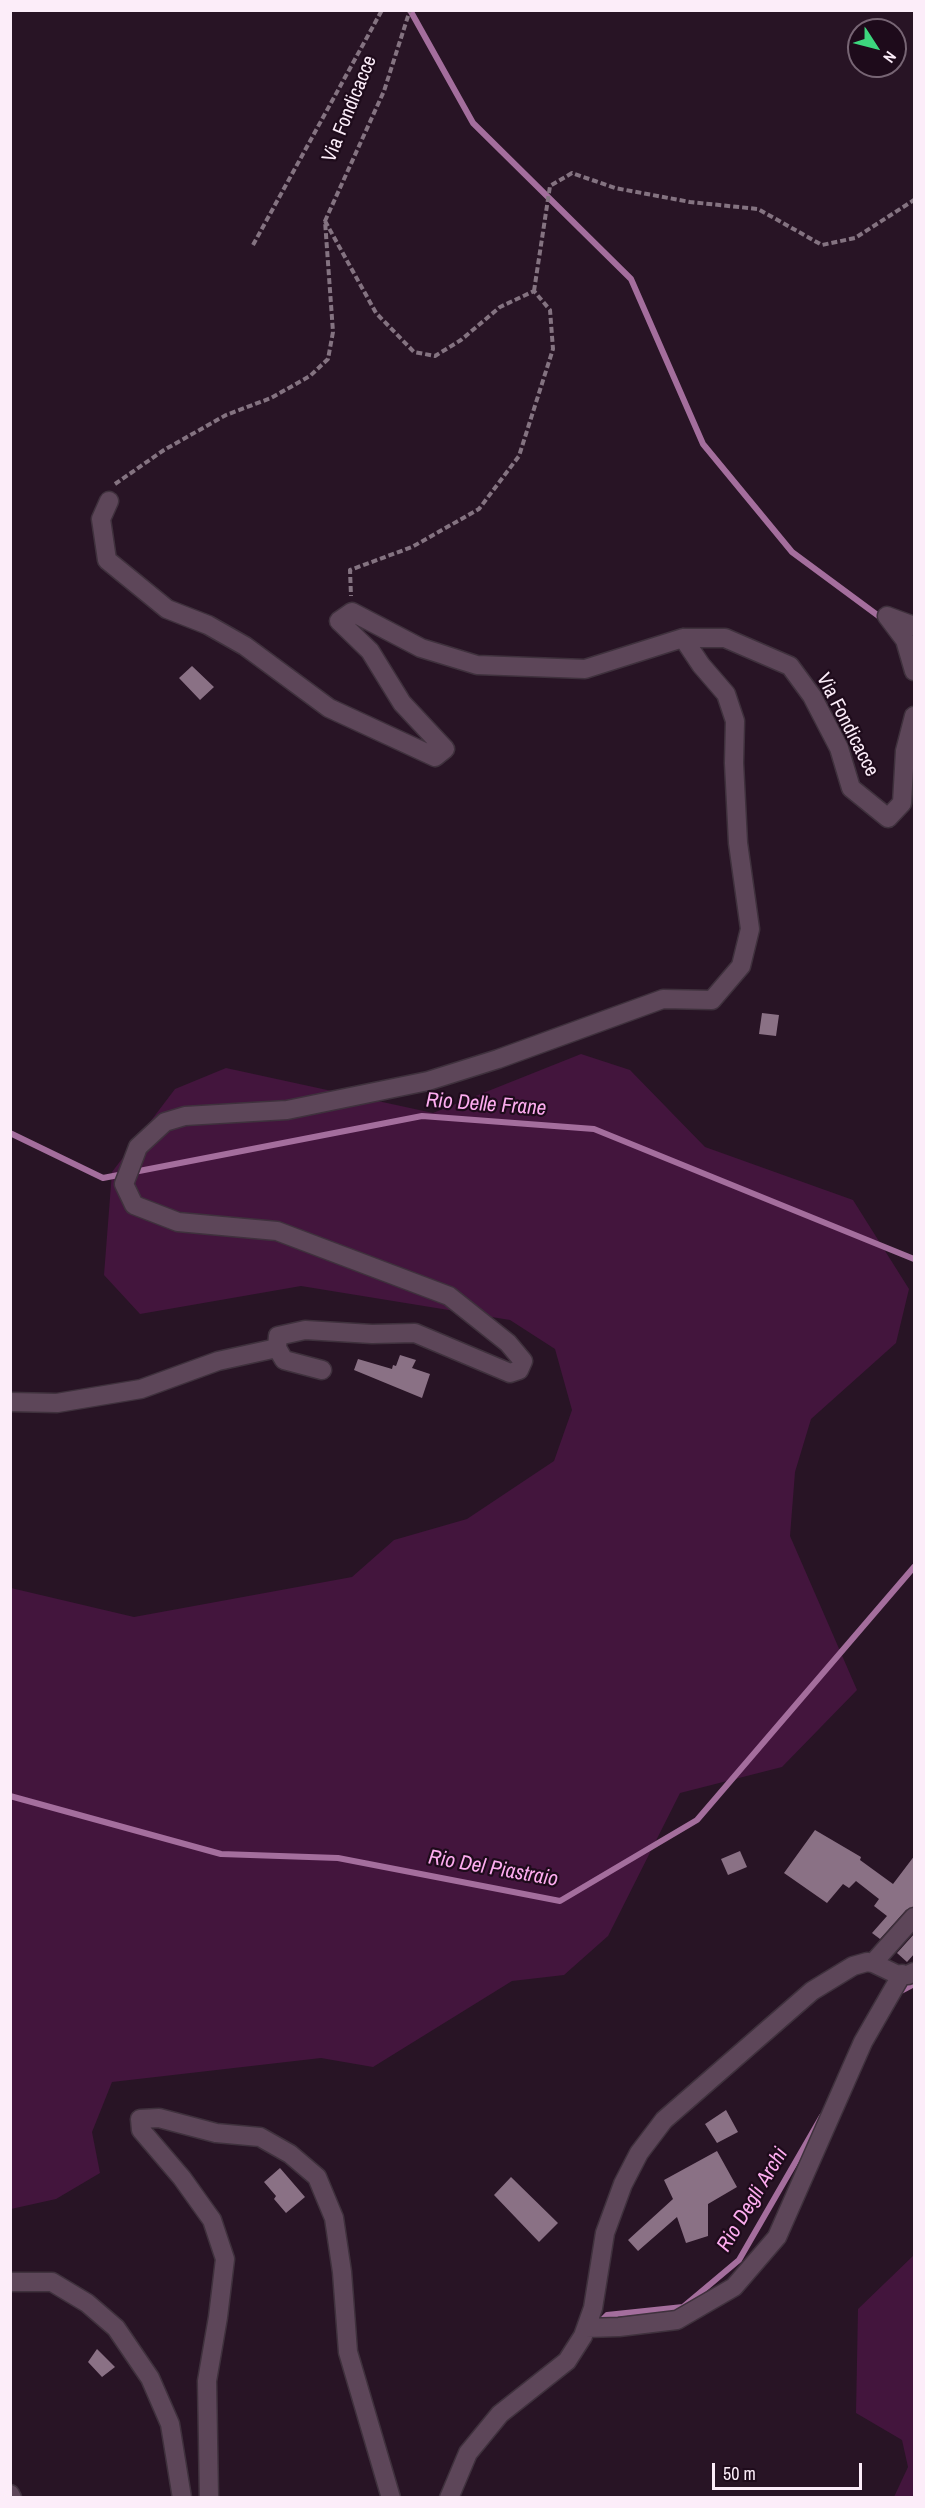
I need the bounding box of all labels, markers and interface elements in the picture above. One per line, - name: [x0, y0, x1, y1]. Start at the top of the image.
- north arrow: [847, 18, 907, 78]
- text: N: [878, 47, 902, 68]
- street label: Via Fondicacce: [318, 52, 382, 166]
- street label: Via Fondicacce: [811, 669, 883, 781]
- water label: Rio Delle Frane: [425, 1088, 547, 1122]
- water label: Rio Del Piastraio: [426, 1845, 560, 1893]
- water label: Rio Degli Archi: [712, 2143, 794, 2257]
- scale bar: [715, 2451, 865, 2489]
- text: 50 m: [723, 2461, 756, 2486]

